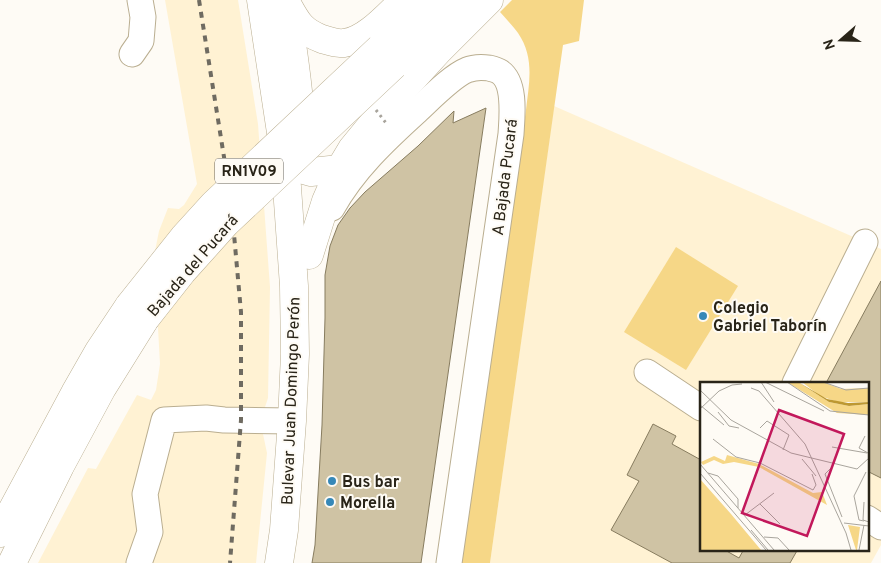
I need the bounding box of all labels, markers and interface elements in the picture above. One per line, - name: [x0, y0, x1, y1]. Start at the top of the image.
- north arrow: [816, 15, 866, 65]
- text: N: [820, 36, 840, 52]
- street label: A Bajada Pucará: [489, 118, 523, 237]
- road number: RN1V09: [215, 158, 283, 184]
- street label: Bajada del Pucará: [144, 211, 243, 321]
- street label: Bulevar Juan Domingo Perón: [278, 297, 306, 506]
- place label: Colegio Gabriel Taborín: [713, 299, 827, 337]
- marker: Colegio Gabriel Taborín: [697, 310, 709, 322]
- inset map: [700, 382, 868, 550]
- place label: Bus bar: [342, 473, 400, 493]
- marker: Bus bar: [326, 475, 338, 487]
- place label: Morella: [340, 494, 395, 514]
- marker: Morella: [324, 496, 336, 508]

